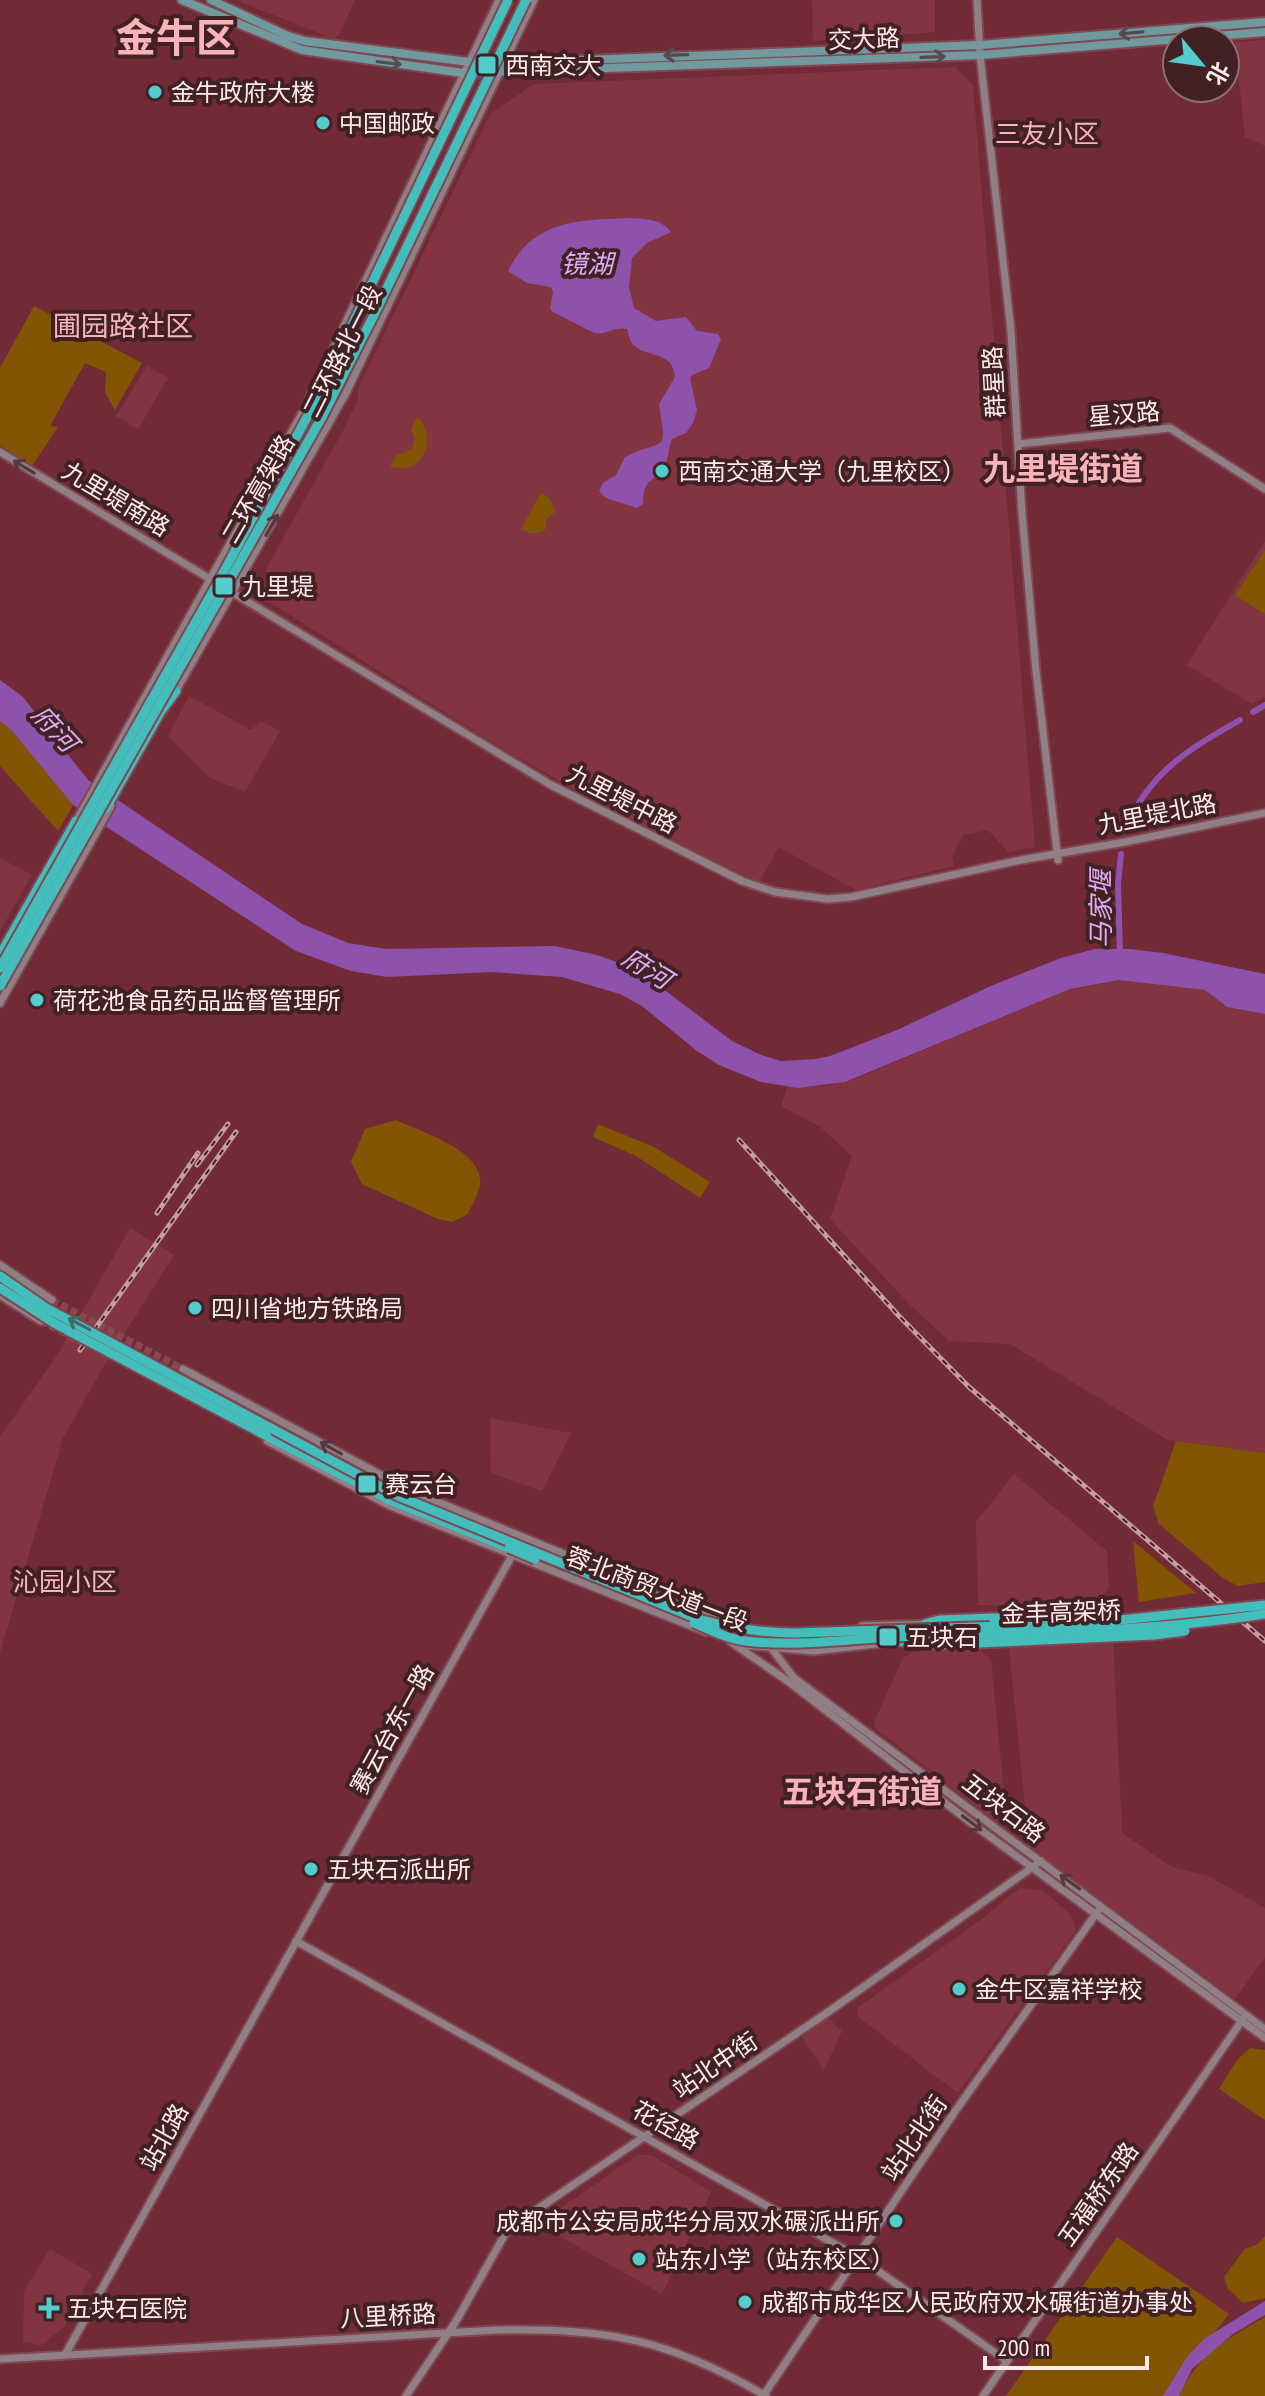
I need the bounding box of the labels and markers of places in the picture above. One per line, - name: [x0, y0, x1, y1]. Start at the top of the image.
- place label: 西南交大: [505, 50, 601, 81]
- marker: 西南交大: [476, 54, 498, 76]
- place label: 金牛政府大楼: [171, 77, 315, 108]
- marker: 金牛政府大楼: [146, 83, 164, 101]
- place label: 中国邮政: [339, 108, 435, 139]
- marker: 中国邮政: [314, 114, 332, 132]
- place label: 西南交通大学（九里校区）: [678, 456, 966, 487]
- marker: 西南交通大学（九里校区）: [653, 462, 671, 480]
- place label: 九里堤: [242, 571, 314, 602]
- marker: 九里堤: [213, 575, 235, 597]
- place label: 荷花池食品药品监督管理所: [53, 985, 341, 1016]
- marker: 荷花池食品药品监督管理所: [28, 991, 46, 1009]
- place label: 四川省地方铁路局: [211, 1293, 403, 1324]
- marker: 四川省地方铁路局: [186, 1299, 204, 1317]
- place label: 赛云台: [385, 1469, 457, 1500]
- marker: 赛云台: [356, 1473, 378, 1495]
- place label: 五块石: [906, 1622, 978, 1653]
- marker: 五块石: [877, 1626, 899, 1648]
- place label: 五块石派出所: [327, 1854, 471, 1885]
- marker: 五块石派出所: [302, 1860, 320, 1878]
- place label: 金牛区嘉祥学校: [975, 1974, 1143, 2005]
- marker: 金牛区嘉祥学校: [950, 1980, 968, 1998]
- place label: 成都市公安局成华分局双水碾派出所: [496, 2206, 880, 2237]
- marker: 成都市公安局成华分局双水碾派出所: [887, 2212, 905, 2230]
- place label: 站东小学（站东校区）: [655, 2244, 895, 2275]
- marker: 站东小学（站东校区）: [630, 2250, 648, 2268]
- place label: 成都市成华区人民政府双水碾街道办事处: [761, 2287, 1193, 2318]
- place label: 五块石医院: [67, 2293, 187, 2324]
- marker: 成都市成华区人民政府双水碾街道办事处: [736, 2293, 754, 2311]
- marker: 五块石医院: [38, 2297, 60, 2319]

